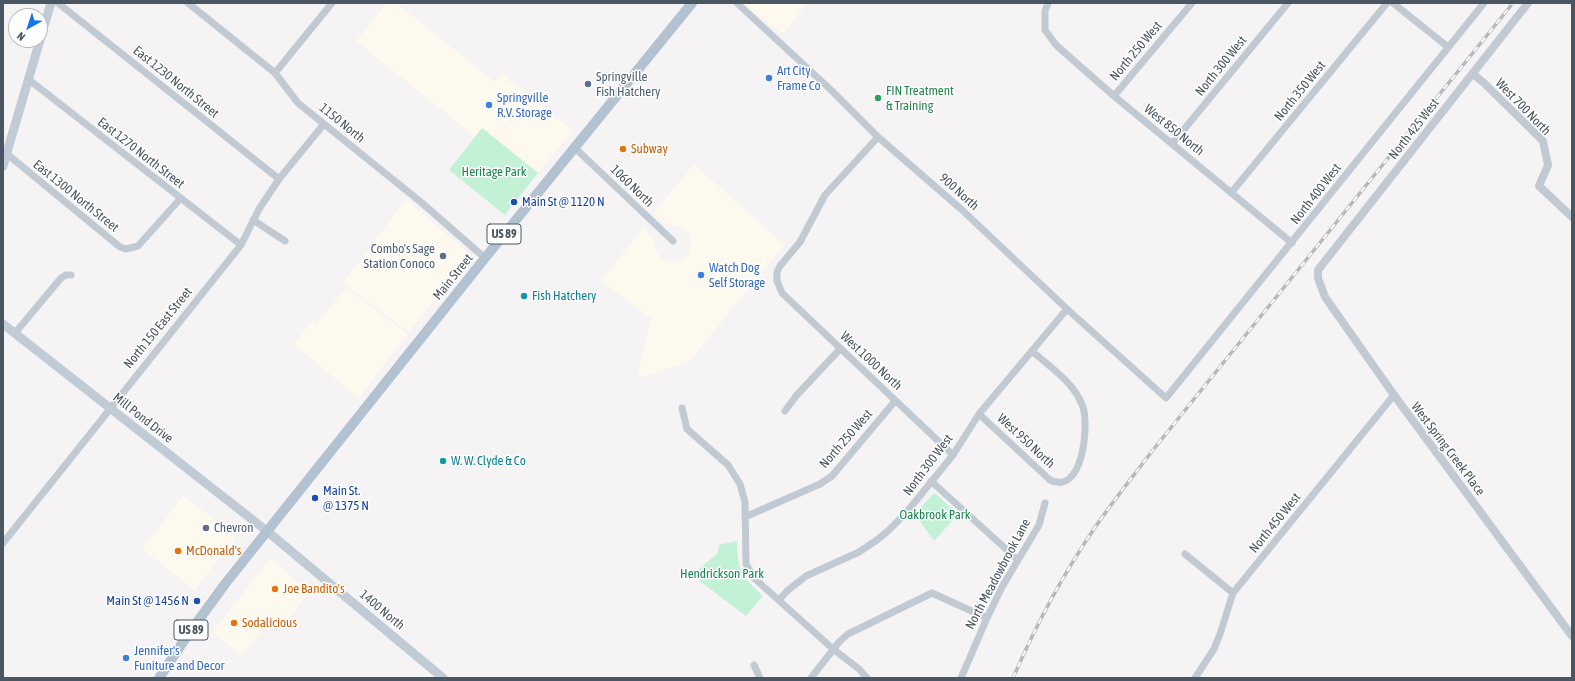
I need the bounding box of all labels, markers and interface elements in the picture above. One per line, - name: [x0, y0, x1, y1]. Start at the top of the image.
- north arrow: [8, 8, 48, 48]
- street label: North 250 West: [1107, 18, 1165, 84]
- text: N: [15, 30, 27, 43]
- street label: North 300 West: [1192, 33, 1250, 99]
- street label: East 1230 North Street: [130, 43, 222, 121]
- street label: North 350 West: [1271, 58, 1329, 124]
- place label: Art City Frame Co: [777, 63, 821, 94]
- place label: Springville Fish Hatchery: [596, 69, 660, 100]
- marker: Art City Frame Co: [764, 73, 774, 83]
- street label: West 700 North: [1492, 75, 1554, 139]
- marker: Springville Fish Hatchery: [583, 79, 593, 89]
- place label: FIN Treatment & Training: [886, 83, 954, 114]
- place label: Springville R.V. Storage: [497, 90, 552, 121]
- marker: FIN Treatment & Training: [873, 93, 883, 103]
- street label: North 425 West: [1385, 96, 1443, 162]
- street label: 1150 North: [316, 100, 368, 146]
- marker: Springville R.V. Storage: [484, 100, 494, 110]
- street label: West 850 North: [1141, 101, 1207, 159]
- street label: East 1270 North Street: [95, 114, 187, 192]
- place label: Subway: [631, 141, 668, 157]
- marker: Subway: [618, 144, 628, 154]
- street label: East 1300 North Street: [30, 157, 122, 235]
- street label: North 400 West: [1287, 161, 1345, 227]
- street label: 1060 North: [607, 162, 657, 210]
- park label: Heritage Park: [462, 164, 526, 180]
- street label: 900 North: [936, 170, 982, 214]
- place label: Main St @ 1120 N: [522, 194, 605, 210]
- marker: Main St @ 1120 N: [509, 197, 519, 207]
- road number: US 89: [487, 224, 521, 244]
- place label: Combo's Sage Station Conoco: [364, 241, 435, 272]
- street label: Main Street: [430, 251, 476, 303]
- marker: Combo's Sage Station Conoco: [438, 251, 448, 261]
- place label: Watch Dog Self Storage: [709, 260, 765, 291]
- marker: Watch Dog Self Storage: [696, 270, 706, 280]
- street label: North 150 East Street: [121, 284, 195, 372]
- place label: Fish Hatchery: [532, 288, 596, 304]
- marker: Fish Hatchery: [519, 291, 529, 301]
- street label: West 1000 North: [837, 328, 905, 394]
- street label: Mill Pond Drive: [110, 390, 176, 446]
- street label: West Spring Creek Place: [1408, 399, 1488, 499]
- street label: North 250 West: [816, 406, 876, 472]
- street label: West 950 North: [994, 411, 1058, 471]
- street label: North 300 West: [900, 431, 956, 499]
- place label: W. W. Clyde & Co: [451, 453, 526, 469]
- marker: W. W. Clyde & Co: [438, 456, 448, 466]
- place label: Main St. @ 1375 N: [323, 483, 369, 514]
- street label: North 450 West: [1246, 490, 1304, 556]
- marker: Main St. @ 1375 N: [310, 493, 320, 503]
- park label: Oakbrook Park: [900, 507, 970, 523]
- street label: North Meadowbrook Lane: [962, 516, 1034, 632]
- place label: Chevron: [214, 520, 254, 536]
- marker: Chevron: [201, 523, 211, 533]
- place label: McDonald's: [186, 543, 241, 559]
- marker: McDonald's: [173, 546, 183, 556]
- park label: Hendrickson Park: [680, 566, 764, 582]
- place label: Joe Bandito's: [283, 581, 345, 597]
- marker: Joe Bandito's: [270, 584, 280, 594]
- street label: 1400 North: [356, 587, 408, 633]
- place label: Main St @ 1456 N: [106, 593, 189, 609]
- marker: Main St @ 1456 N: [192, 596, 202, 606]
- place label: Sodalicious: [242, 615, 297, 631]
- marker: Sodalicious: [229, 618, 239, 628]
- road number: US 89: [174, 620, 208, 640]
- place label: Jennifer's Funiture and Decor: [134, 643, 224, 674]
- marker: Jennifer's Funiture and Decor: [121, 653, 131, 663]

